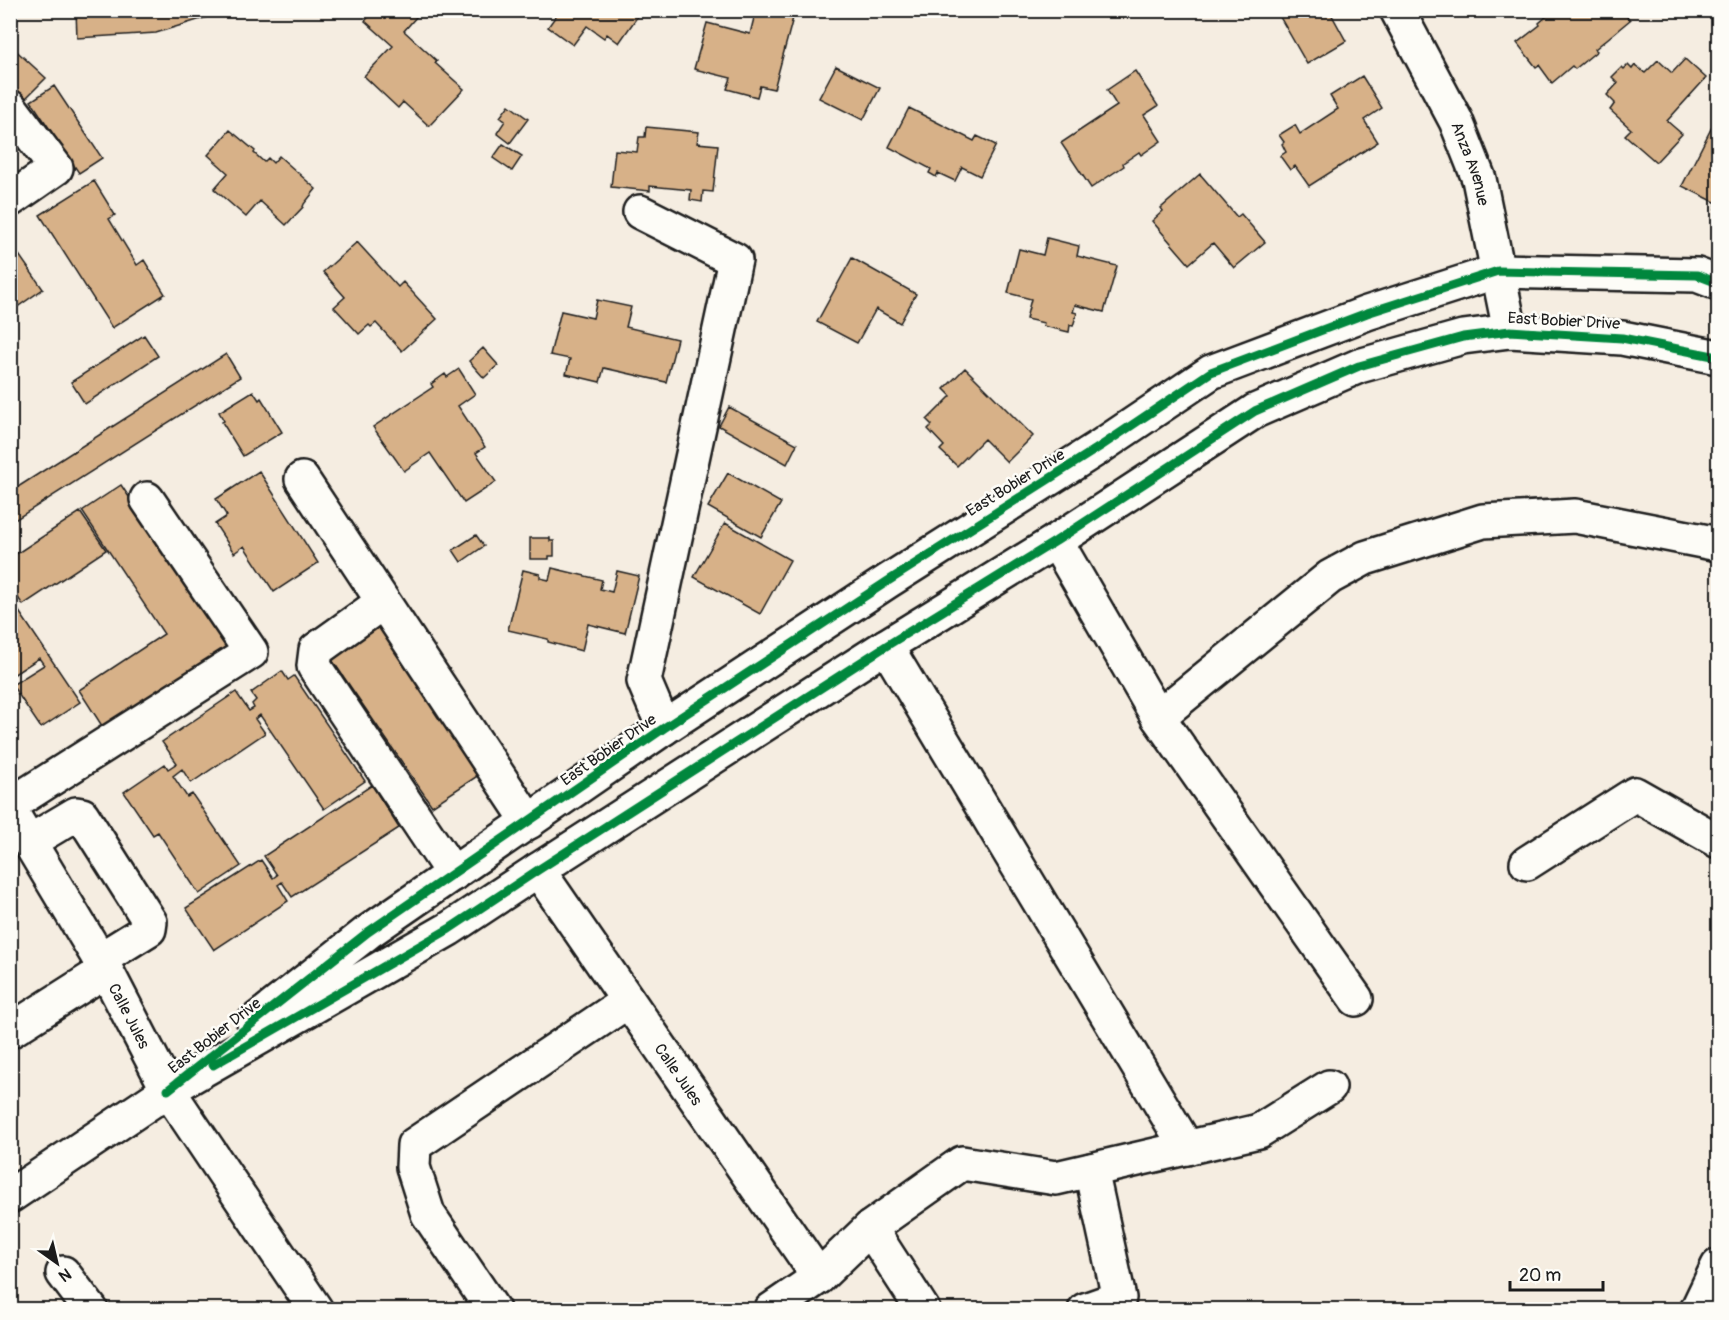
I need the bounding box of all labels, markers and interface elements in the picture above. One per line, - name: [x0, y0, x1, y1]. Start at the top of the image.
- street label: Anza Avenue: [1446, 119, 1493, 208]
- street label: East Bobier Drive: [1507, 308, 1621, 334]
- street label: East Bobier Drive: [963, 445, 1069, 521]
- street label: East Bobier Drive: [557, 709, 660, 790]
- street label: Calle Jules: [104, 980, 154, 1052]
- street label: East Bobier Drive: [164, 993, 265, 1078]
- street label: Calle Jules: [650, 1040, 706, 1110]
- north arrow: [27, 1233, 87, 1293]
- scale bar: [1510, 1254, 1603, 1292]
- text: N: [55, 1263, 75, 1286]
- text: 20 m: [1519, 1264, 1561, 1287]

